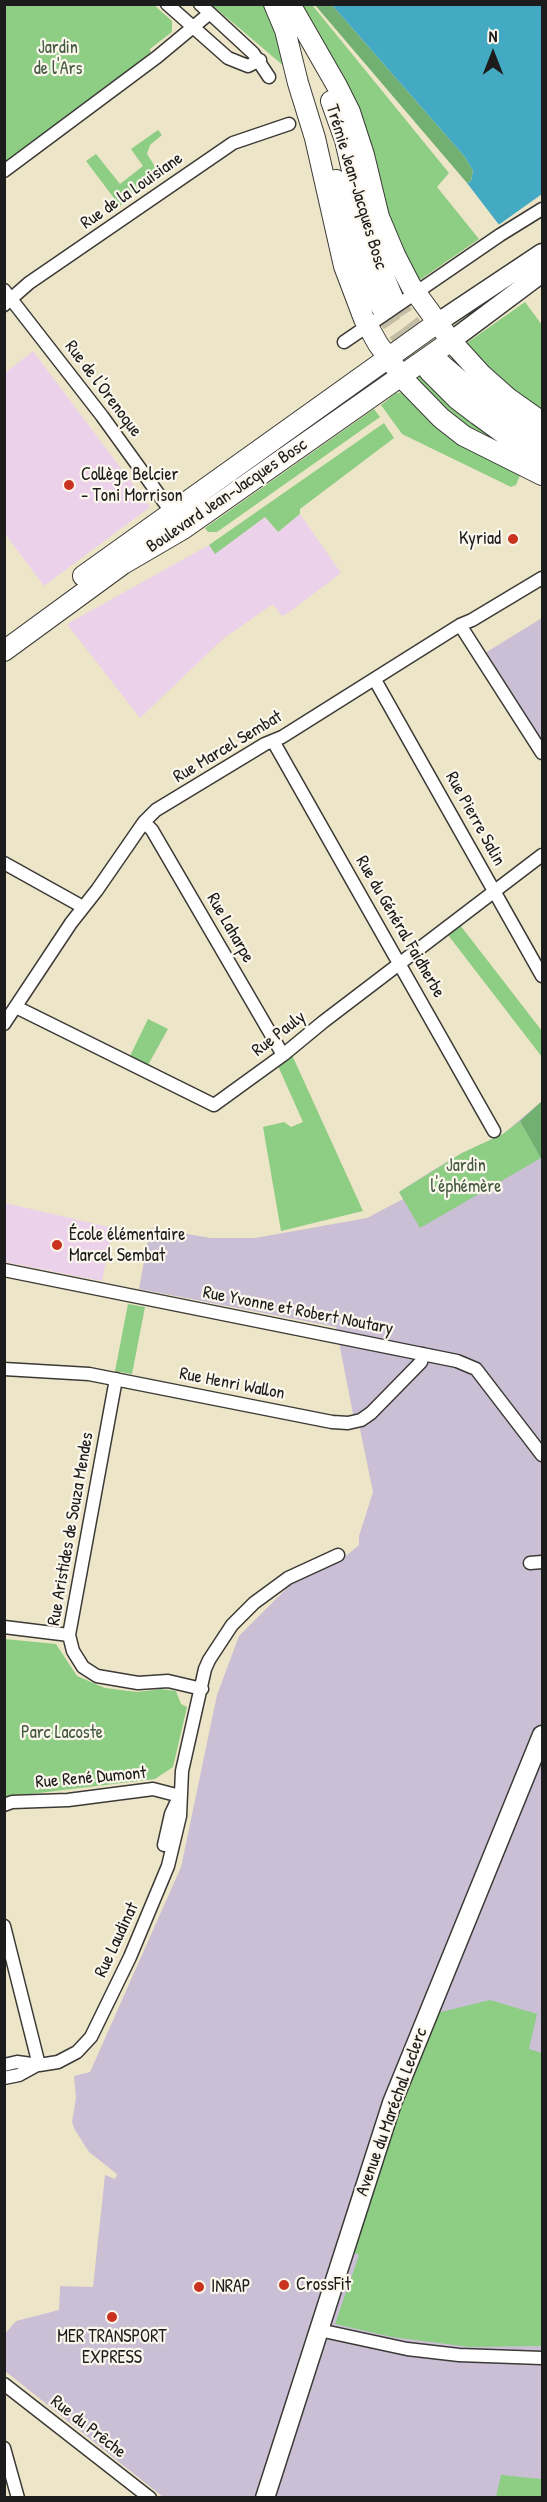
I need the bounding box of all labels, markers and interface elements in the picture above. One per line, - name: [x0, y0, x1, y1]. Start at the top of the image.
- north arrow: [463, 24, 523, 84]
- text: N: [489, 25, 497, 47]
- park label: Jardin de l'Ars: [34, 37, 82, 80]
- street label: Trémie Jean-Jacques Bosc: [321, 102, 391, 272]
- street label: Rue de la Louisiane: [77, 148, 187, 234]
- street label: Rue de l'Orenoque: [60, 337, 146, 441]
- street label: Boulevard Jean-Jacques Bosc: [143, 434, 311, 558]
- place label: Collège Belcier - Toni Morrison: [81, 464, 183, 506]
- marker: Collège Belcier - Toni Morrison: [62, 478, 76, 492]
- place label: Kyriad: [459, 528, 501, 550]
- marker: Kyriad: [506, 532, 520, 546]
- street label: Rue Marcel Sembat: [170, 706, 286, 788]
- street label: Rue Pierre Salin: [440, 768, 510, 870]
- street label: Rue du Général Faidherbe: [351, 852, 449, 1002]
- street label: Rue Laharpe: [201, 889, 259, 967]
- street label: Rue Pauly: [248, 1006, 310, 1062]
- park label: Jardin l'éphémère: [431, 1155, 501, 1198]
- place label: École élémentaire Marcel Sembat: [69, 1224, 185, 1266]
- marker: École élémentaire Marcel Sembat: [50, 1238, 64, 1252]
- street label: Rue Yvonne et Robert Noutary: [201, 1282, 395, 1340]
- street label: Rue Henri Wallon: [178, 1363, 286, 1405]
- street label: Rue Aristides de Souza Mendes: [43, 1431, 99, 1627]
- park label: Parc Lacoste: [21, 1722, 103, 1744]
- street label: Rue René Dumont: [35, 1762, 147, 1794]
- street label: Rue Laudinat: [90, 1899, 144, 1981]
- street label: Avenue du Maréchal Leclerc: [352, 2025, 432, 2199]
- place label: CrossFit: [296, 2274, 351, 2296]
- place label: INRAP: [211, 2276, 250, 2298]
- marker: CrossFit: [277, 2278, 291, 2292]
- marker: INRAP: [192, 2280, 206, 2294]
- marker: MER TRANSPORT EXPRESS: [105, 2310, 119, 2324]
- place label: MER TRANSPORT EXPRESS: [57, 2326, 167, 2368]
- street label: Rue du Prêche: [46, 2391, 130, 2463]

